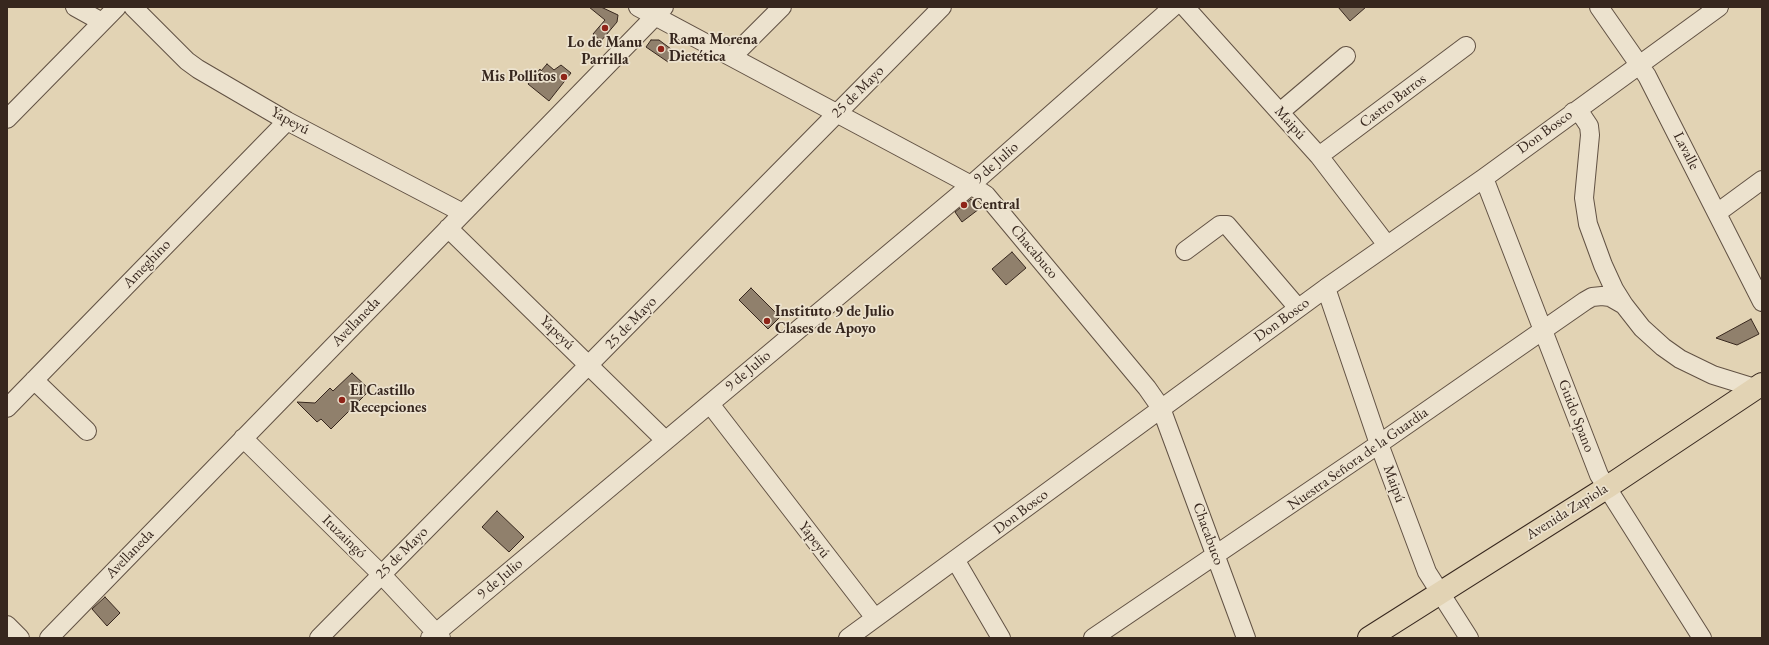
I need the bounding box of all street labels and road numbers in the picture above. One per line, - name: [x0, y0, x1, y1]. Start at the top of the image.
- street label: 25 de Mayo: [828, 62, 888, 122]
- street label: Castro Barros: [1356, 70, 1430, 132]
- street label: Yapeyú: [268, 103, 312, 139]
- street label: Maipú: [1270, 103, 1310, 143]
- street label: Don Bosco: [1514, 106, 1576, 158]
- street label: Lavalle: [1669, 129, 1703, 173]
- street label: 9 de Julio: [970, 138, 1022, 188]
- street label: Chacabuco: [1006, 221, 1062, 283]
- street label: Ameghino: [119, 236, 175, 292]
- street label: 25 de Mayo: [601, 293, 661, 353]
- street label: Avellaneda: [328, 294, 384, 350]
- street label: Don Bosco: [1251, 294, 1313, 346]
- street label: Yapeyú: [536, 312, 578, 354]
- street label: 9 de Julio: [721, 347, 775, 395]
- street label: Guido Spano: [1554, 377, 1598, 455]
- street label: Nuestra Señora de la Guardia: [1284, 404, 1432, 514]
- street label: Maipú: [1379, 463, 1409, 505]
- street label: Avenida Zapiola: [1523, 480, 1611, 544]
- street label: Don Bosco: [990, 486, 1052, 538]
- street label: Chacabuco: [1188, 500, 1228, 568]
- street label: Ituzaingó: [318, 511, 370, 563]
- street label: Yapeyú: [794, 518, 834, 562]
- street label: 25 de Mayo: [372, 523, 432, 583]
- street label: Avellaneda: [102, 526, 158, 582]
- street label: 9 de Julio: [473, 555, 527, 603]

